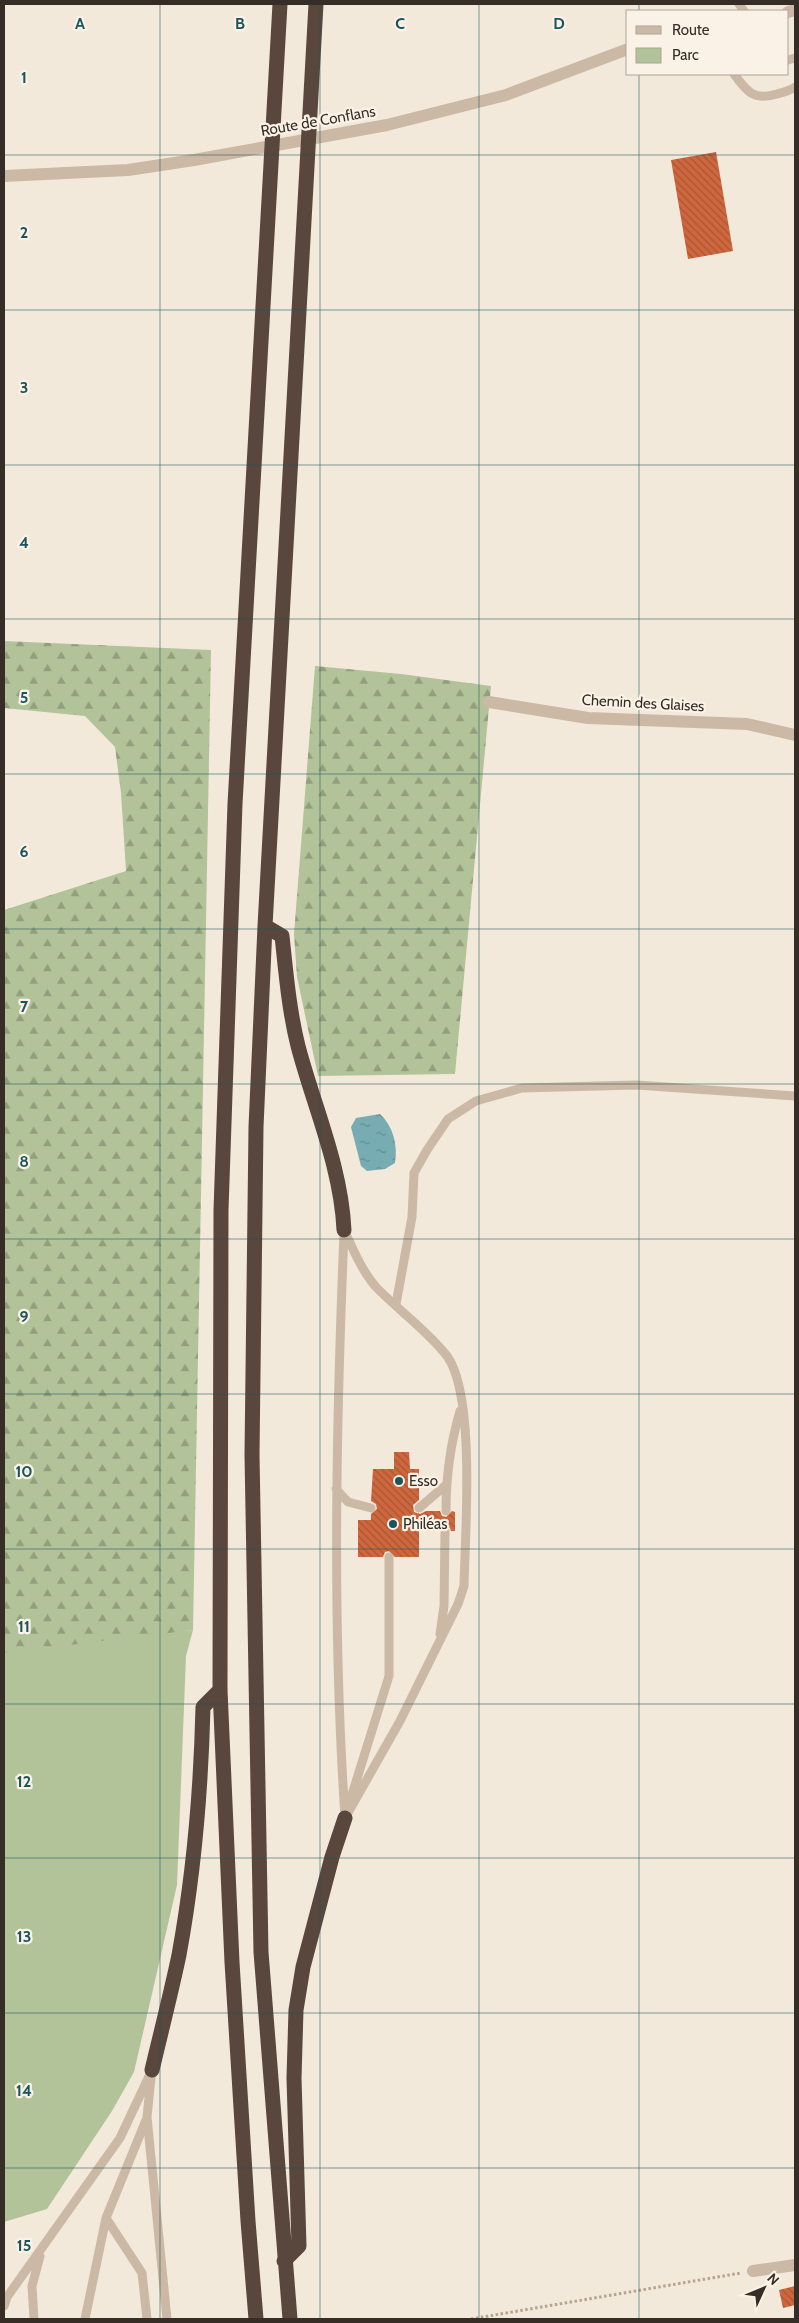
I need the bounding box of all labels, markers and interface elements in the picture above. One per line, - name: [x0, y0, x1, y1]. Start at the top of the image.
- legend: [626, 10, 789, 75]
- text: A: [75, 14, 85, 33]
- text: B: [235, 14, 245, 33]
- text: C: [395, 14, 405, 33]
- text: D: [553, 14, 565, 33]
- text: Route: [672, 21, 710, 39]
- text: Parc: [672, 46, 699, 64]
- text: 1: [21, 68, 27, 87]
- street label: Route de Conflans: [259, 102, 377, 140]
- text: 2: [20, 223, 28, 242]
- text: 3: [20, 378, 28, 397]
- text: 4: [19, 533, 29, 552]
- text: 5: [20, 688, 28, 707]
- street label: Chemin des Glaises: [581, 691, 705, 715]
- text: 6: [20, 842, 29, 861]
- text: 7: [20, 997, 29, 1016]
- text: 8: [19, 1152, 29, 1171]
- text: 9: [20, 1307, 29, 1326]
- text: 10: [15, 1462, 33, 1481]
- place label: Esso: [409, 1472, 438, 1490]
- marker: Esso: [393, 1475, 405, 1487]
- place label: Philéas: [403, 1515, 447, 1533]
- marker: Philéas: [387, 1518, 399, 1530]
- text: 11: [18, 1617, 30, 1636]
- text: 12: [17, 1772, 31, 1791]
- text: 13: [17, 1927, 31, 1946]
- text: 14: [16, 2081, 32, 2100]
- text: 15: [17, 2236, 31, 2255]
- north arrow: [739, 2263, 789, 2313]
- text: N: [763, 2269, 783, 2289]

